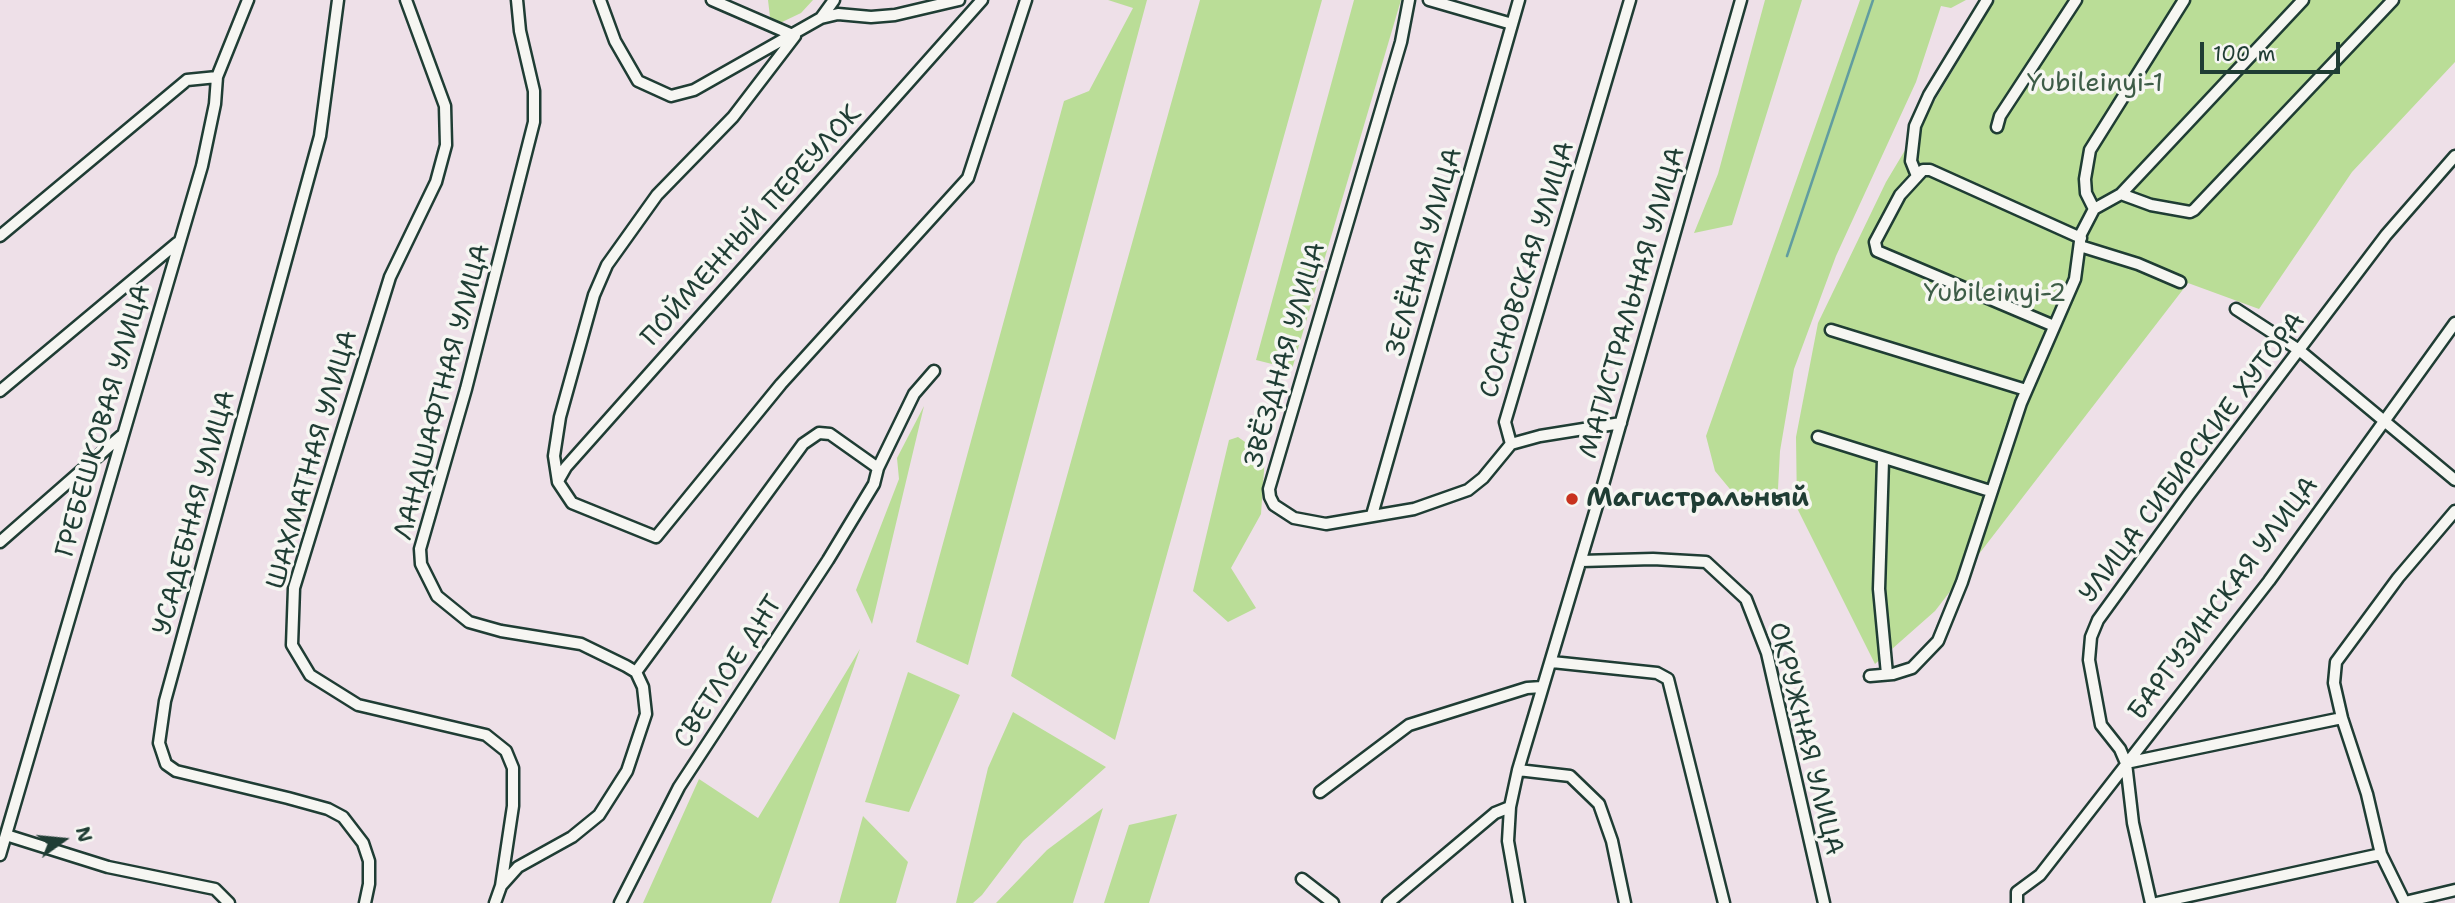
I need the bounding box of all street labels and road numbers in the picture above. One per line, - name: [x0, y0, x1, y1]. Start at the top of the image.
- street label: ПОЙМЕННЫЙ ПЕРЕУЛОК: [635, 99, 869, 353]
- street label: СОСНОВСКАЯ УЛИЦА: [1474, 138, 1582, 402]
- street label: ЗЕЛЁНАЯ УЛИЦА: [1380, 144, 1470, 360]
- street label: МАГИСТРАЛЬНАЯ УЛИЦА: [1574, 144, 1692, 462]
- street label: ЗВЁЗДНАЯ УЛИЦА: [1239, 239, 1333, 471]
- street label: ЛАНДШАФТНАЯ УЛИЦА: [388, 241, 498, 543]
- street label: ГРЕБЕШКОВАЯ УЛИЦА: [50, 281, 158, 561]
- street label: УЛИЦА СИБИРСКИЕ ХУТОРА: [2074, 307, 2312, 609]
- street label: ШАХМАТНАЯ УЛИЦА: [261, 327, 365, 593]
- street label: УСАДЕБНАЯ УЛИЦА: [147, 387, 243, 639]
- street label: БАРГУЗИНСКАЯ УЛИЦА: [2122, 471, 2326, 727]
- street label: СВЕТЛОЕ ДНТ: [668, 590, 790, 754]
- street label: ОКРУЖНАЯ УЛИЦА: [1761, 619, 1849, 859]

